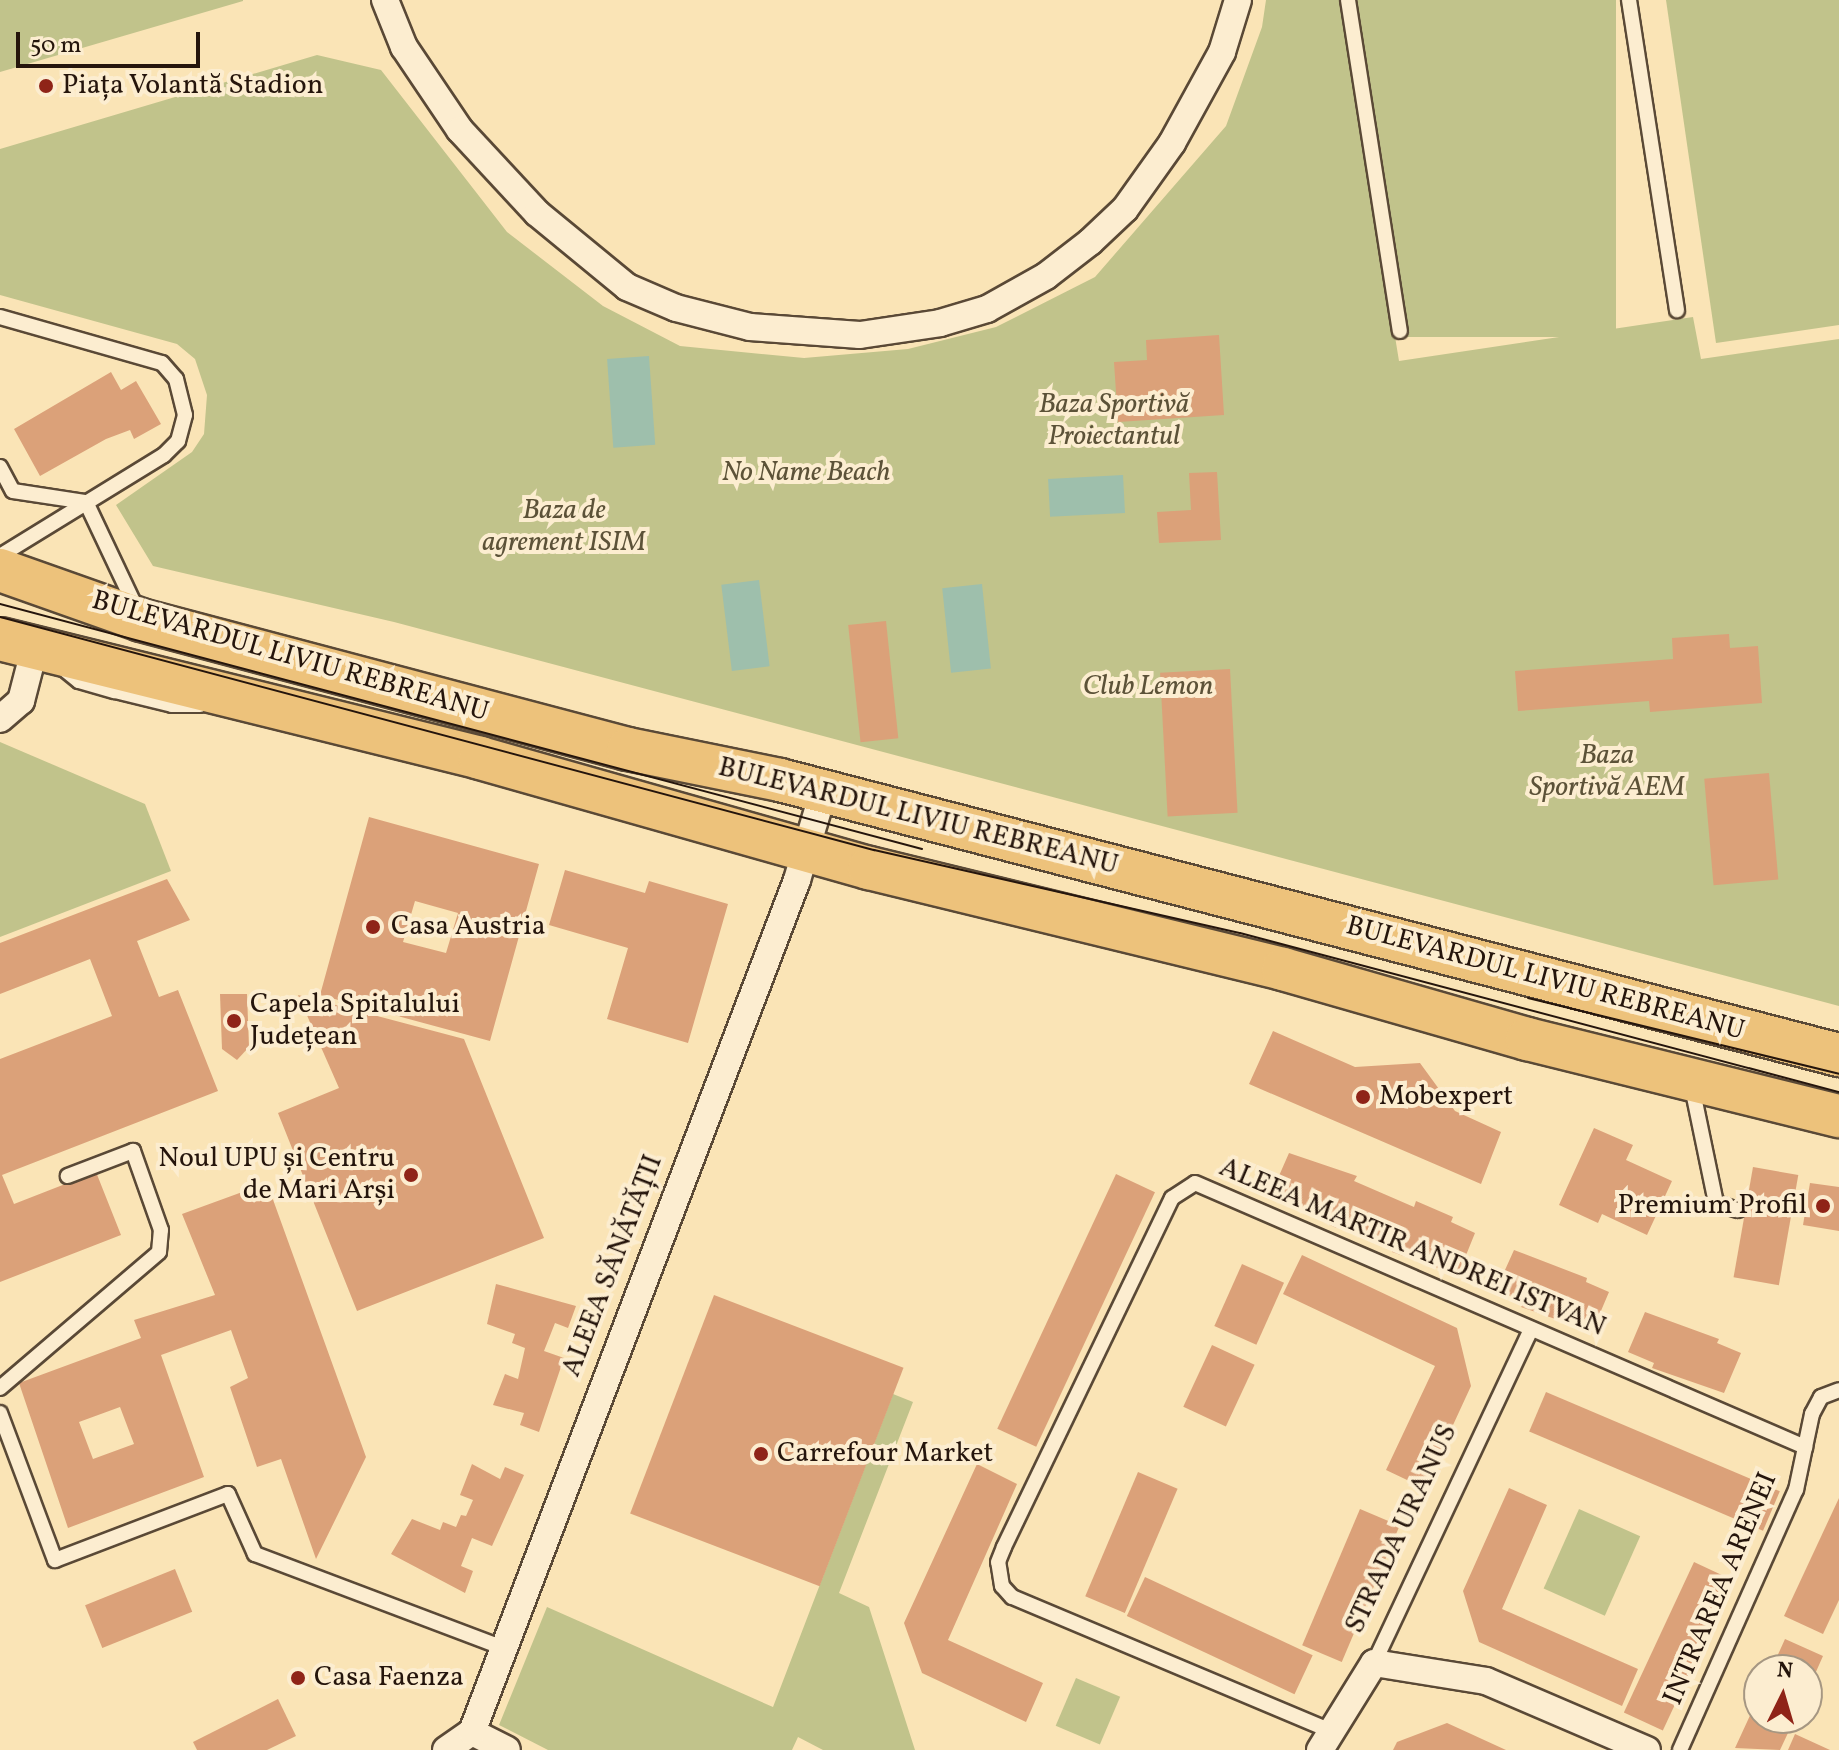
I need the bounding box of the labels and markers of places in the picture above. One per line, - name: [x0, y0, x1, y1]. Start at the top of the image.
- place label: Piața Volantă Stadion: [62, 69, 324, 103]
- marker: Piața Volantă Stadion: [37, 77, 55, 95]
- place label: Casa Austria: [391, 910, 546, 944]
- marker: Casa Austria: [362, 916, 384, 938]
- place label: Capela Spitalului Județean: [250, 988, 460, 1054]
- marker: Capela Spitalului Județean: [225, 1012, 243, 1030]
- place label: Mobexpert: [1379, 1080, 1513, 1114]
- marker: Mobexpert: [1354, 1088, 1372, 1106]
- place label: Noul UPU și Centru de Mari Arși: [158, 1142, 395, 1208]
- marker: Noul UPU și Centru de Mari Arși: [402, 1166, 420, 1184]
- place label: Premium Profil: [1618, 1189, 1807, 1223]
- marker: Premium Profil: [1814, 1197, 1832, 1215]
- place label: Carrefour Market: [777, 1437, 993, 1471]
- marker: Carrefour Market: [752, 1445, 770, 1463]
- place label: Casa Faenza: [314, 1661, 464, 1695]
- marker: Casa Faenza: [289, 1669, 307, 1687]

